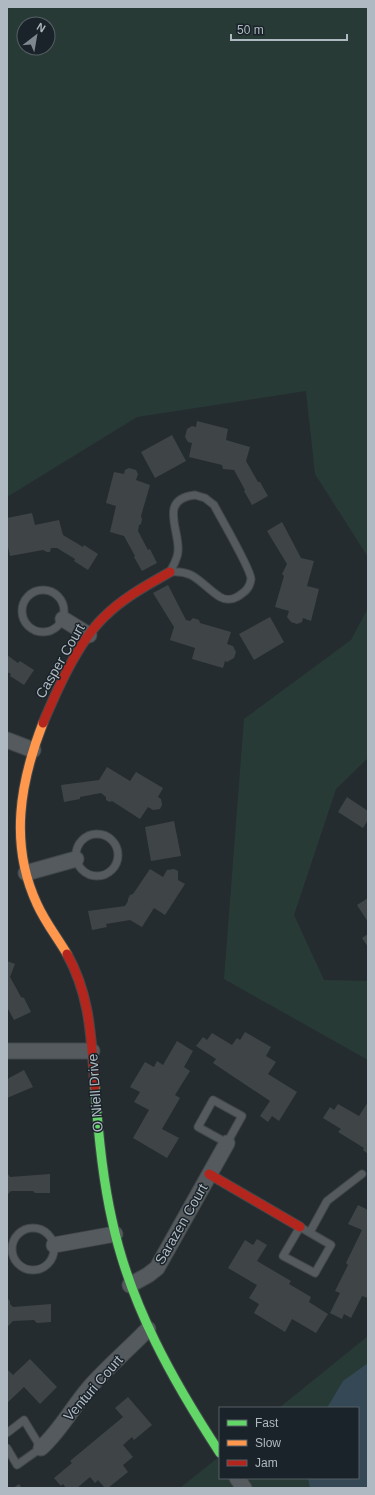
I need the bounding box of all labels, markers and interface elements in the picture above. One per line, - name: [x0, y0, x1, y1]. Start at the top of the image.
- north arrow: [16, 16, 56, 56]
- scale bar: [231, 16, 347, 42]
- text: N: [35, 20, 48, 35]
- text: 50 m: [237, 23, 264, 37]
- street label: Casper Court: [32, 621, 88, 701]
- street label: O Niell Drive: [84, 1053, 106, 1133]
- street label: Sarazen Court: [152, 1181, 211, 1267]
- street label: Venturi Court: [60, 1352, 126, 1424]
- legend: [219, 1407, 359, 1479]
- text: Fast: [255, 1416, 279, 1430]
- text: Slow: [255, 1436, 281, 1450]
- text: Jam: [255, 1456, 278, 1470]

